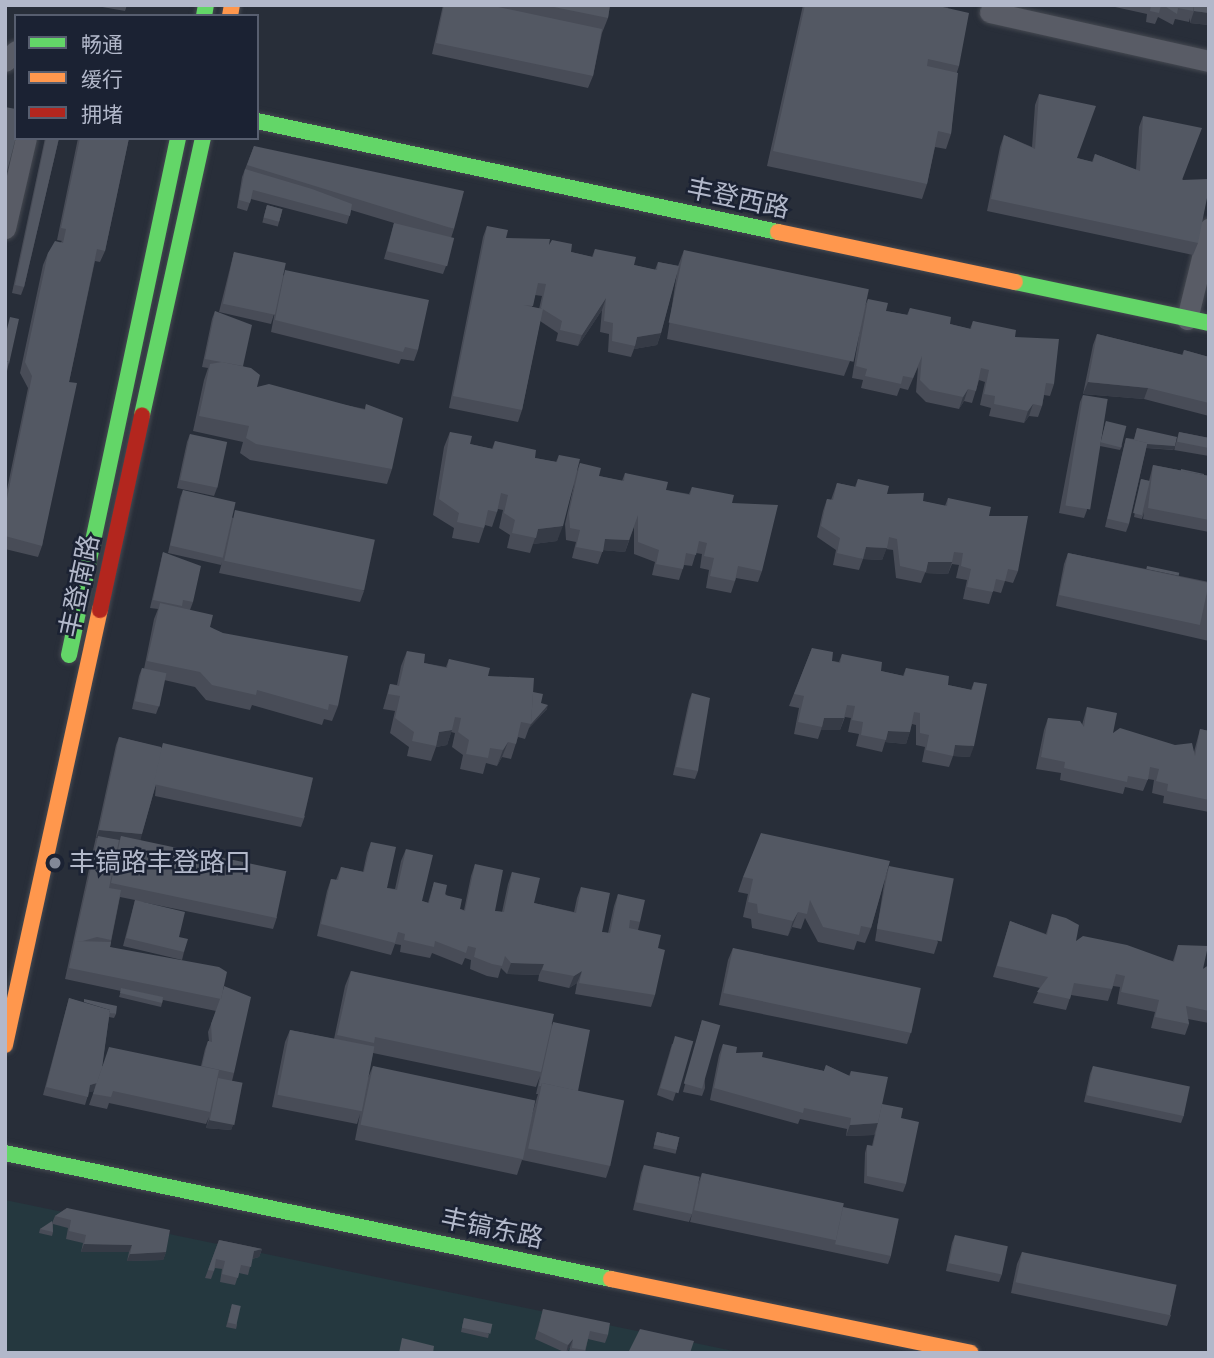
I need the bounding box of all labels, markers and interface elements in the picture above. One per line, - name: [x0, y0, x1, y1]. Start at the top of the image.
- legend: [14, 14, 259, 140]
- text: 畅通: [81, 33, 123, 57]
- text: 缓行: [81, 68, 123, 92]
- text: 拥堵: [81, 103, 123, 127]
- street label: 丰登西路: [684, 173, 792, 225]
- street label: 丰登南路: [54, 532, 106, 640]
- place label: 丰镐路丰登路口: [69, 847, 251, 879]
- marker: 丰镐路丰登路口: [47, 855, 63, 871]
- street label: 丰镐东路: [438, 1203, 546, 1255]

